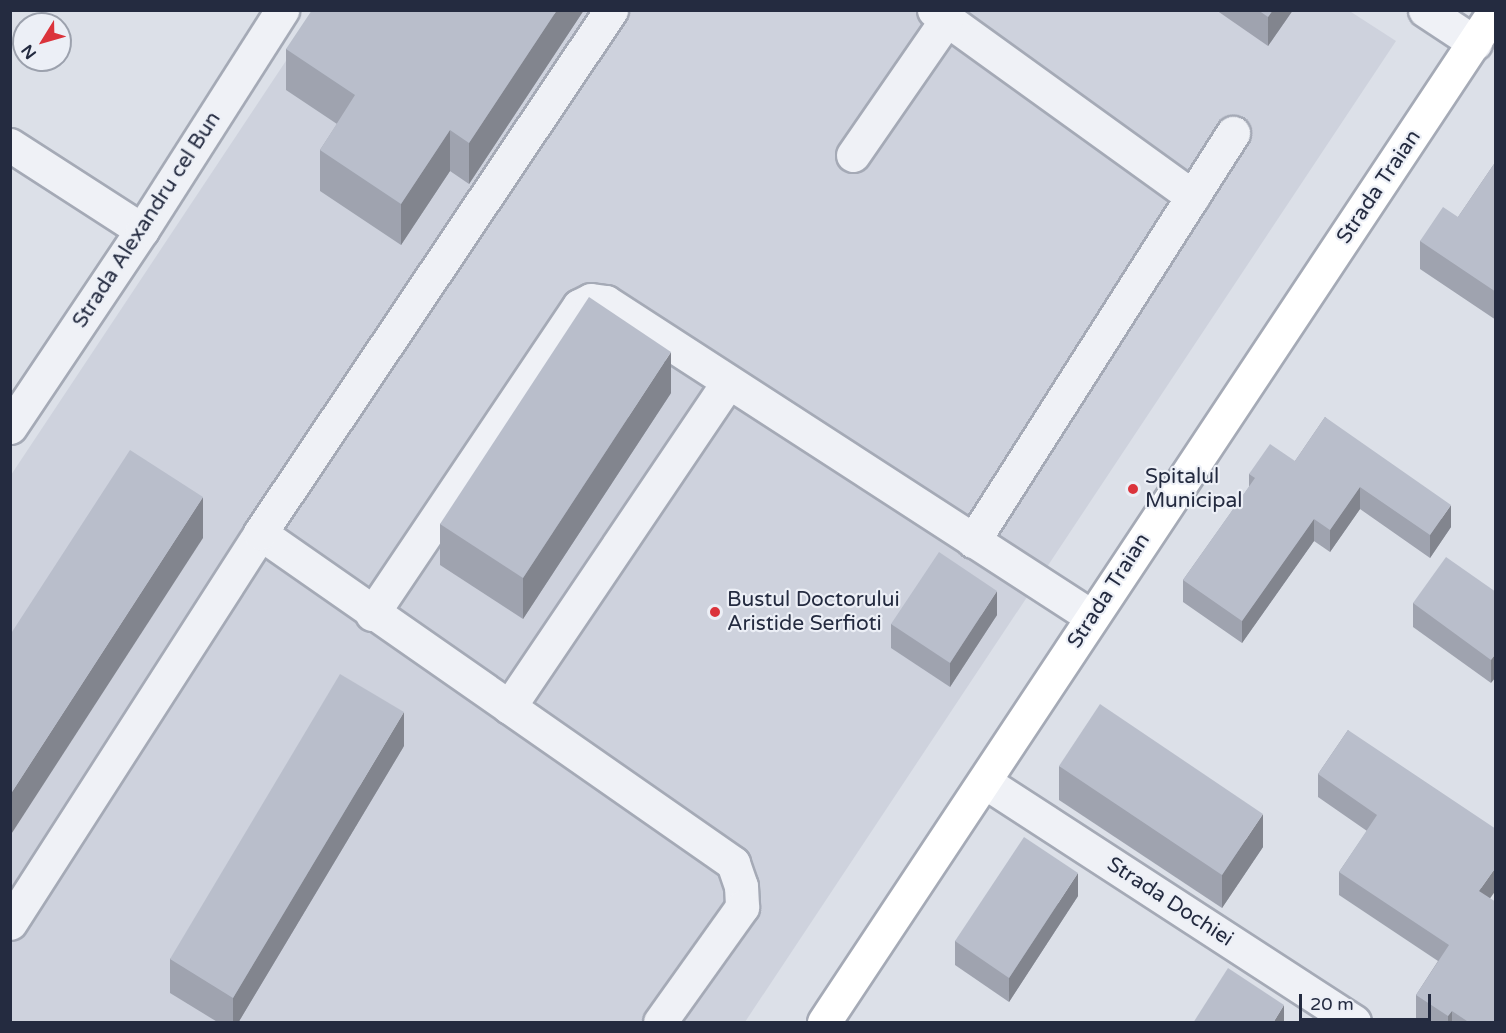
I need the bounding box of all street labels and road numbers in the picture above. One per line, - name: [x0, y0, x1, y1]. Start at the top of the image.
- street label: Strada Alexandru cel Bun: [68, 107, 226, 333]
- street label: Strada Traian: [1332, 125, 1426, 249]
- street label: Strada Traian: [1062, 529, 1156, 653]
- street label: Strada Dochiei: [1102, 852, 1238, 952]

